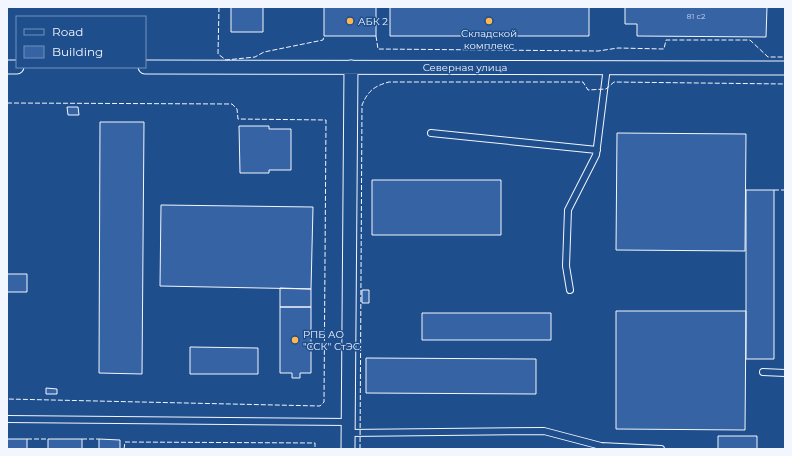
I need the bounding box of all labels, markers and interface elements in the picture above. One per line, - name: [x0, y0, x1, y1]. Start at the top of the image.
- house number: 81 с2: [686, 11, 706, 21]
- place label: АБК 2: [358, 15, 388, 28]
- legend: [16, 16, 146, 68]
- marker: АБК 2: [345, 16, 355, 26]
- marker: Складской комплекс: [484, 16, 494, 26]
- text: Road: [52, 24, 83, 39]
- place label: Складской комплекс: [461, 27, 517, 52]
- text: Building: [52, 44, 103, 59]
- street label: Северная улица: [423, 61, 507, 74]
- place label: РПБ АО "ССК" СтЭС: [303, 328, 360, 353]
- marker: РПБ АО "ССК" СтЭС: [290, 335, 300, 345]

